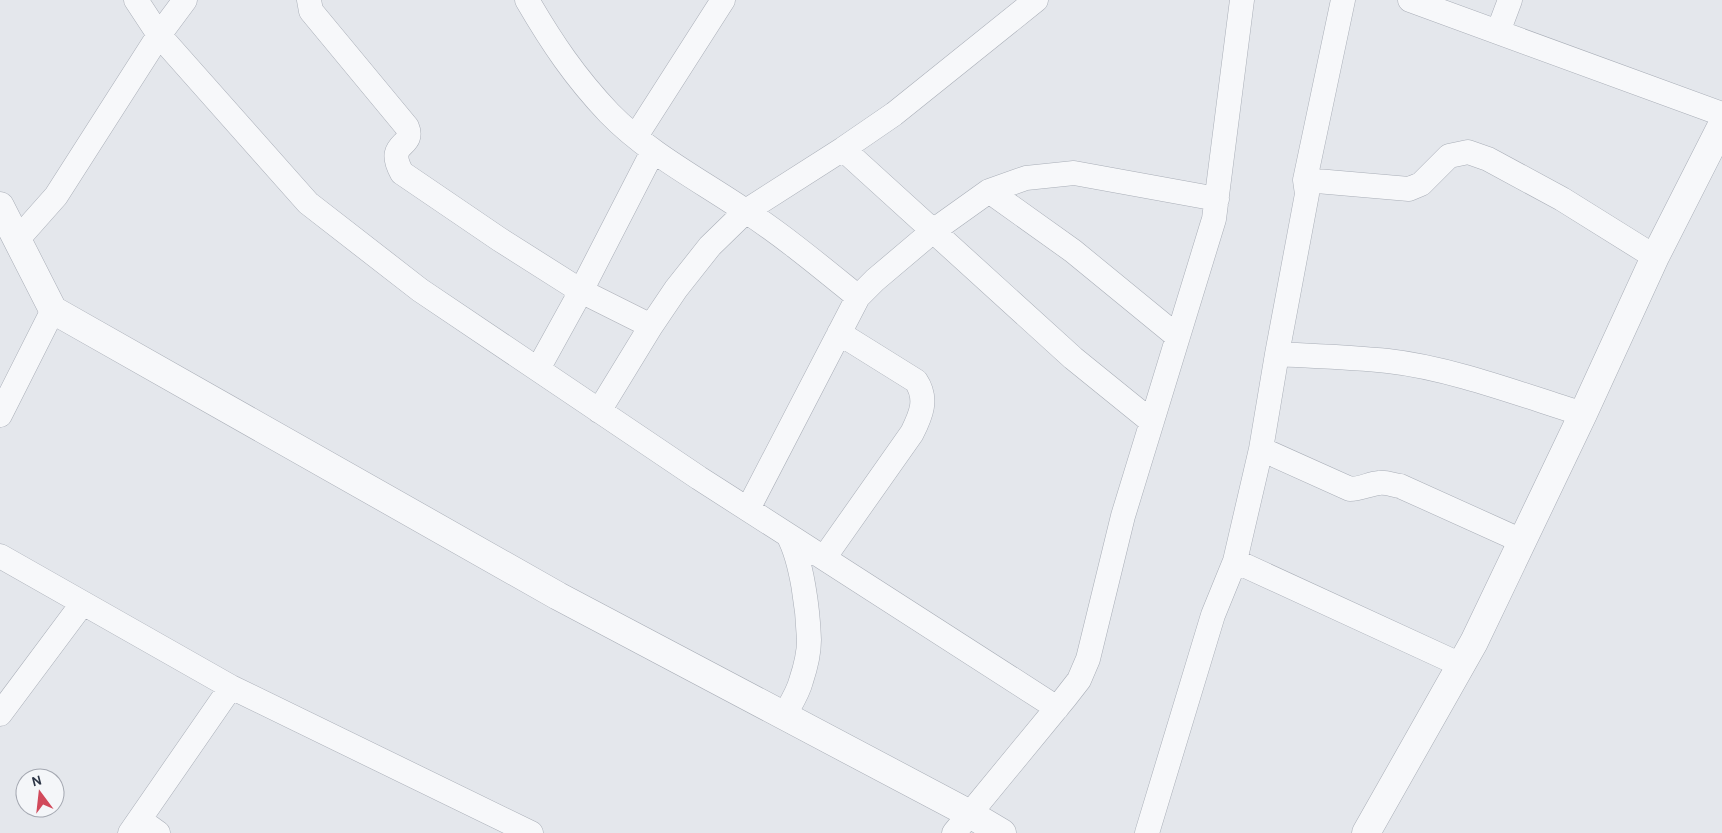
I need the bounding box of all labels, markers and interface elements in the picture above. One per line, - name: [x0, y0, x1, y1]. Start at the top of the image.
- north arrow: [15, 768, 65, 818]
- text: N: [30, 771, 44, 790]

